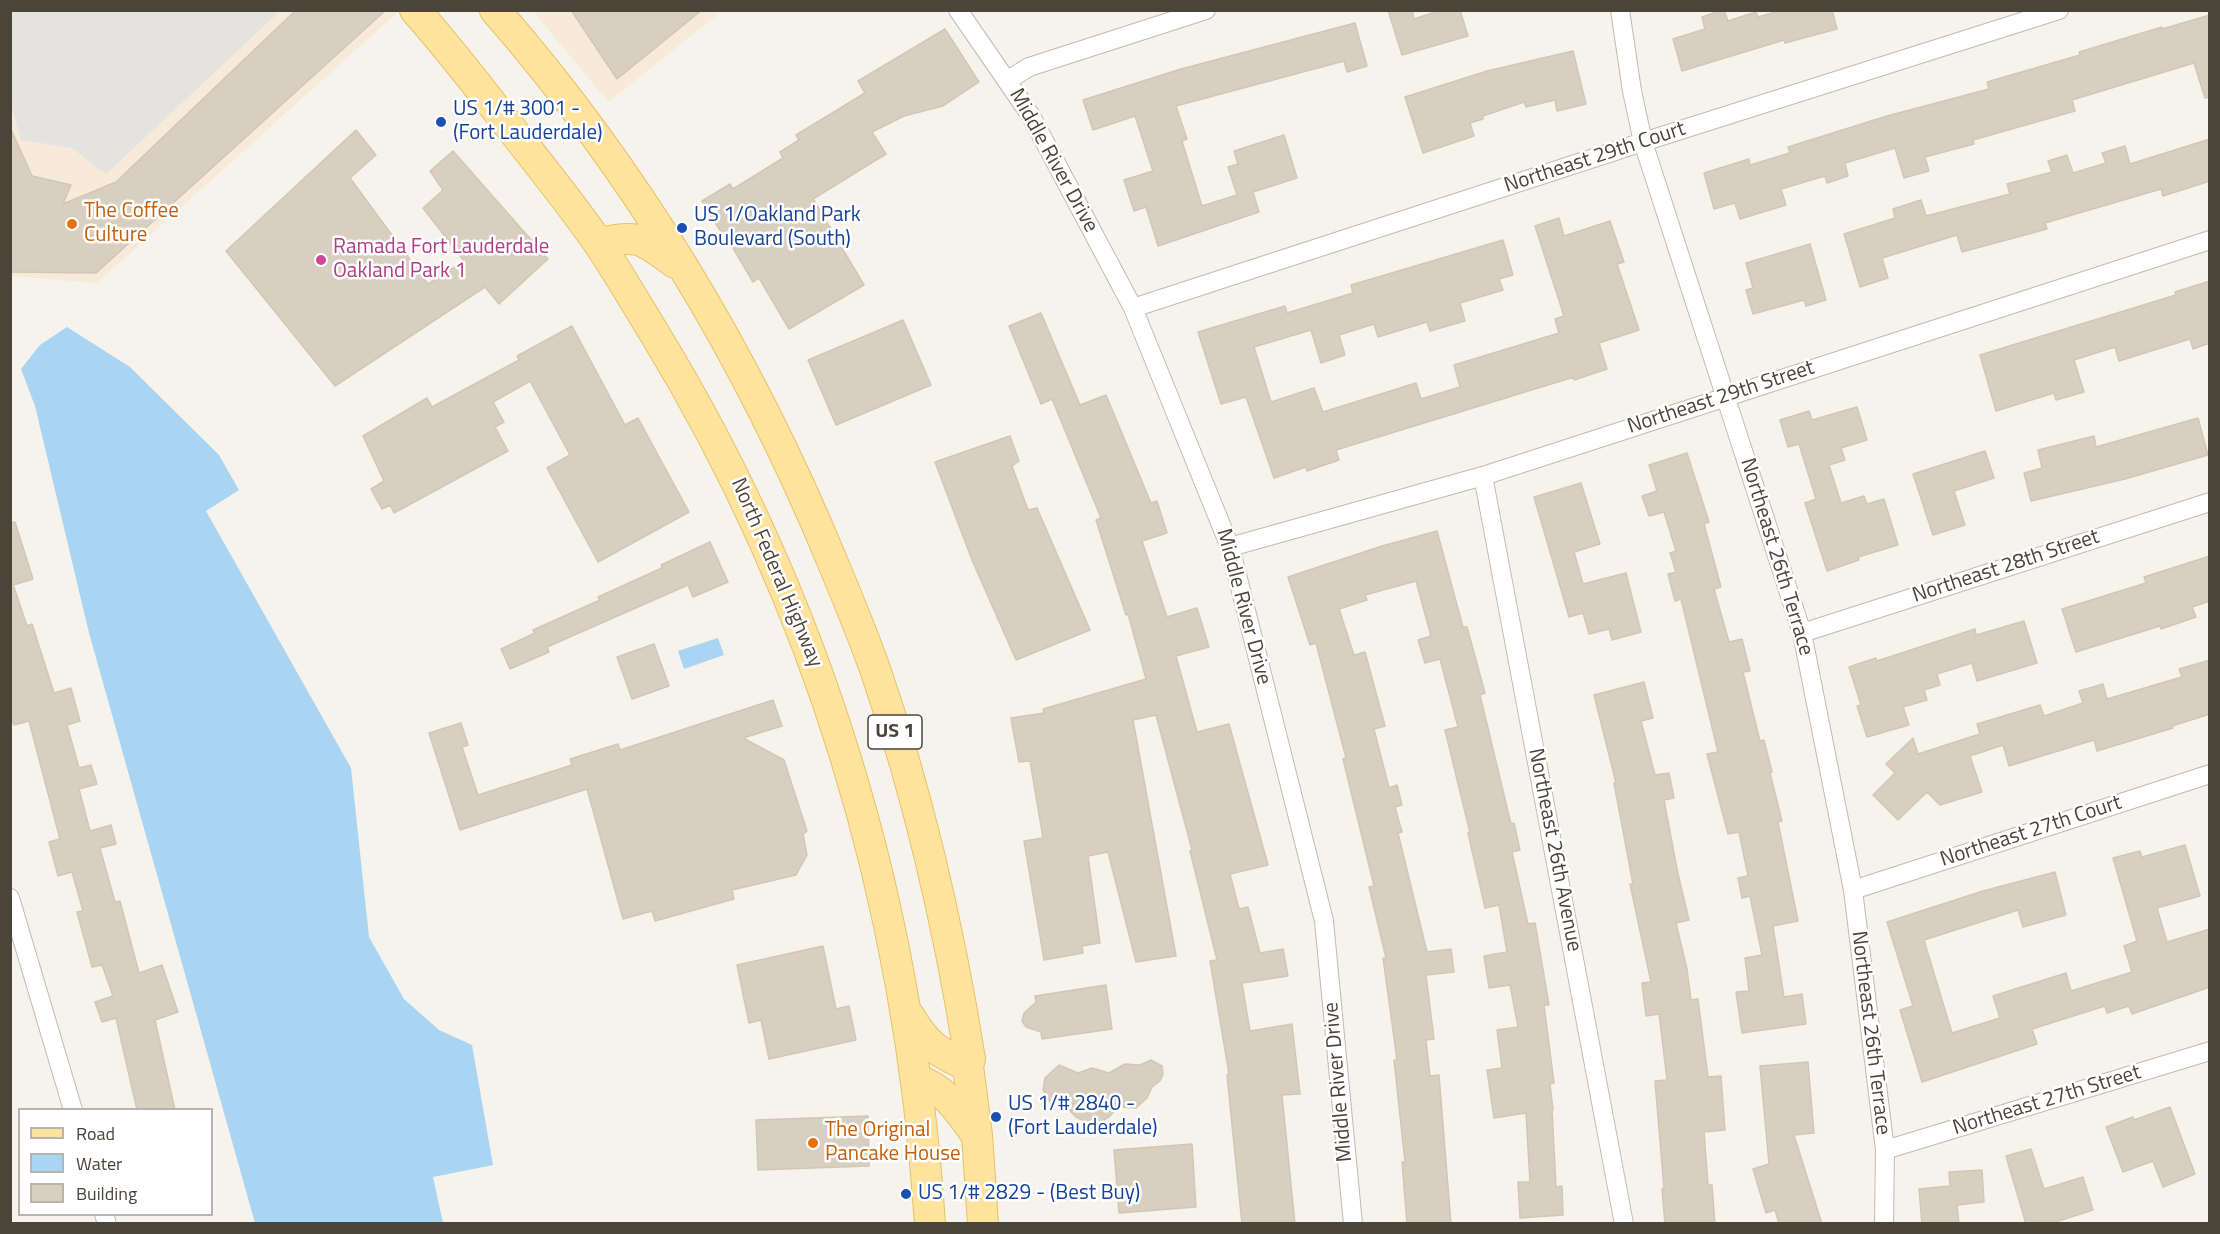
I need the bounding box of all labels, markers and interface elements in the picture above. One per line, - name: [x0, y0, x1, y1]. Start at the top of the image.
- street label: Middle River Drive: [1003, 85, 1103, 237]
- place label: US 1/# 3001 - (Fort Lauderdale): [453, 97, 603, 147]
- marker: US 1/# 3001 - (Fort Lauderdale): [434, 115, 448, 129]
- street label: Northeast 29th Court: [1501, 117, 1689, 199]
- place label: The Coffee Culture: [84, 199, 179, 249]
- place label: US 1/Oakland Park Boulevard (South): [694, 203, 861, 253]
- marker: The Coffee Culture: [65, 217, 79, 231]
- marker: US 1/Oakland Park Boulevard (South): [675, 221, 689, 235]
- place label: Ramada Fort Lauderdale Oakland Park 1: [333, 235, 549, 285]
- marker: Ramada Fort Lauderdale Oakland Park 1: [314, 253, 328, 267]
- street label: Northeast 29th Street: [1624, 356, 1818, 440]
- street label: Northeast 26th Terrace: [1734, 455, 1818, 659]
- street label: North Federal Highway: [725, 475, 827, 671]
- street label: Northeast 28th Street: [1909, 525, 2103, 609]
- street label: Middle River Drive: [1210, 526, 1276, 688]
- road number: US 1: [868, 715, 922, 749]
- street label: Northeast 26th Avenue: [1522, 746, 1586, 954]
- street label: Northeast 27th Court: [1937, 791, 2125, 873]
- street label: Northeast 26th Terrace: [1845, 930, 1895, 1136]
- street label: Middle River Drive: [1319, 1001, 1359, 1163]
- street label: Northeast 27th Street: [1950, 1060, 2144, 1142]
- place label: US 1/# 2840 - (Fort Lauderdale): [1008, 1092, 1158, 1142]
- legend: [18, 1108, 213, 1216]
- marker: US 1/# 2840 - (Fort Lauderdale): [989, 1110, 1003, 1124]
- place label: The Original Pancake House: [825, 1118, 961, 1168]
- text: Road: [76, 1120, 115, 1147]
- marker: The Original Pancake House: [806, 1136, 820, 1150]
- text: Water: [76, 1150, 122, 1177]
- text: Building: [76, 1180, 137, 1207]
- place label: US 1/# 2829 - (Best Buy): [918, 1181, 1140, 1207]
- marker: US 1/# 2829 - (Best Buy): [899, 1187, 913, 1201]

